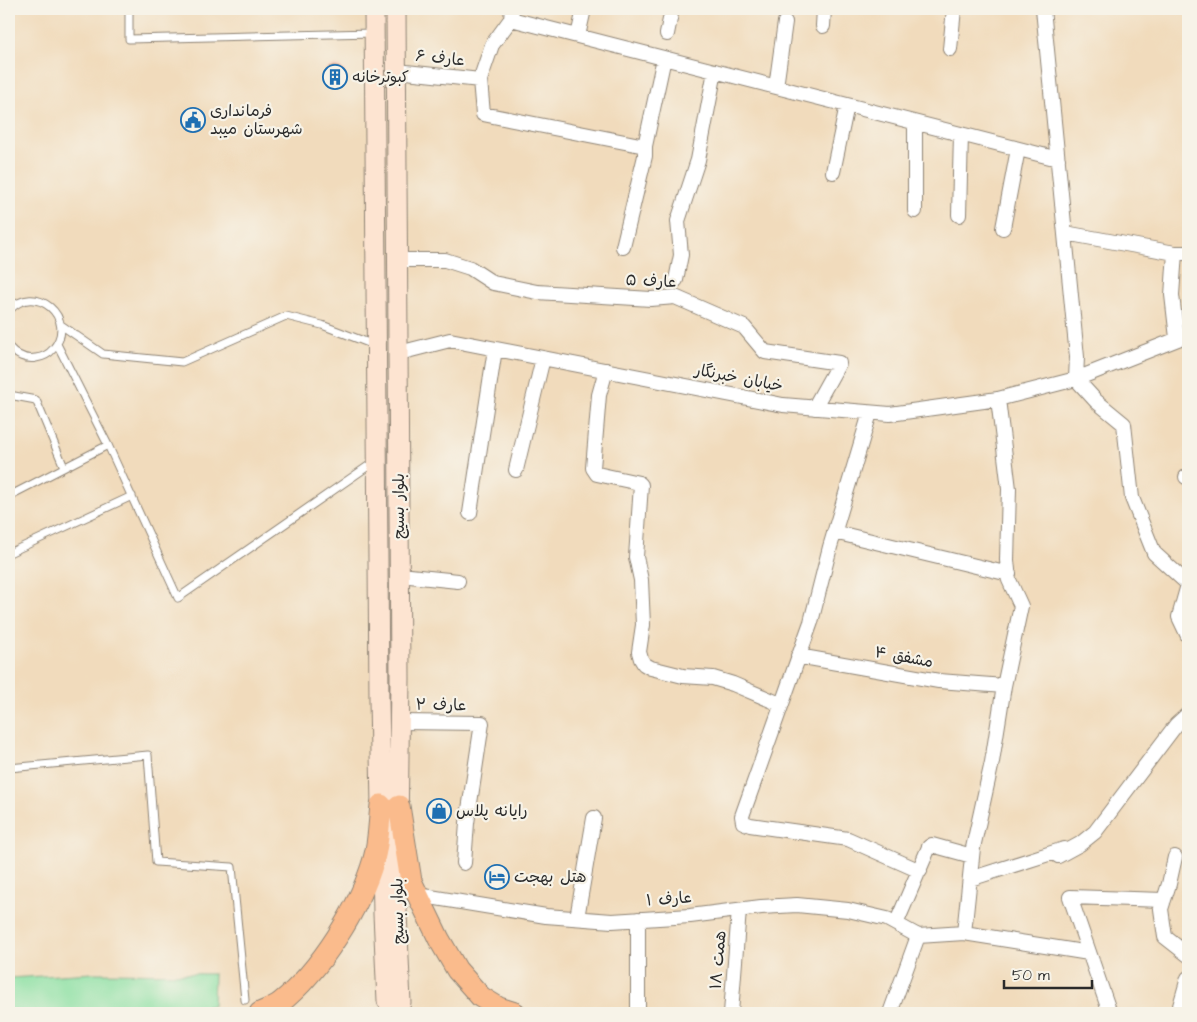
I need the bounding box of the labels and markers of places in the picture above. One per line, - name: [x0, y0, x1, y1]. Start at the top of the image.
- building icon: کبوترخانه: [322, 64, 348, 90]
- place label: کبوترخانه: [352, 66, 409, 88]
- place label: فرمانداری شهرستان میبد: [210, 100, 303, 140]
- public building icon: فرمانداری شهرستان میبد: [180, 107, 206, 133]
- shop icon: رایانه پلاس: [426, 798, 452, 824]
- place label: رایانه پلاس: [456, 800, 528, 822]
- hotel icon: هتل بهجت: [484, 864, 510, 890]
- place label: هتل بهجت: [514, 866, 587, 888]

